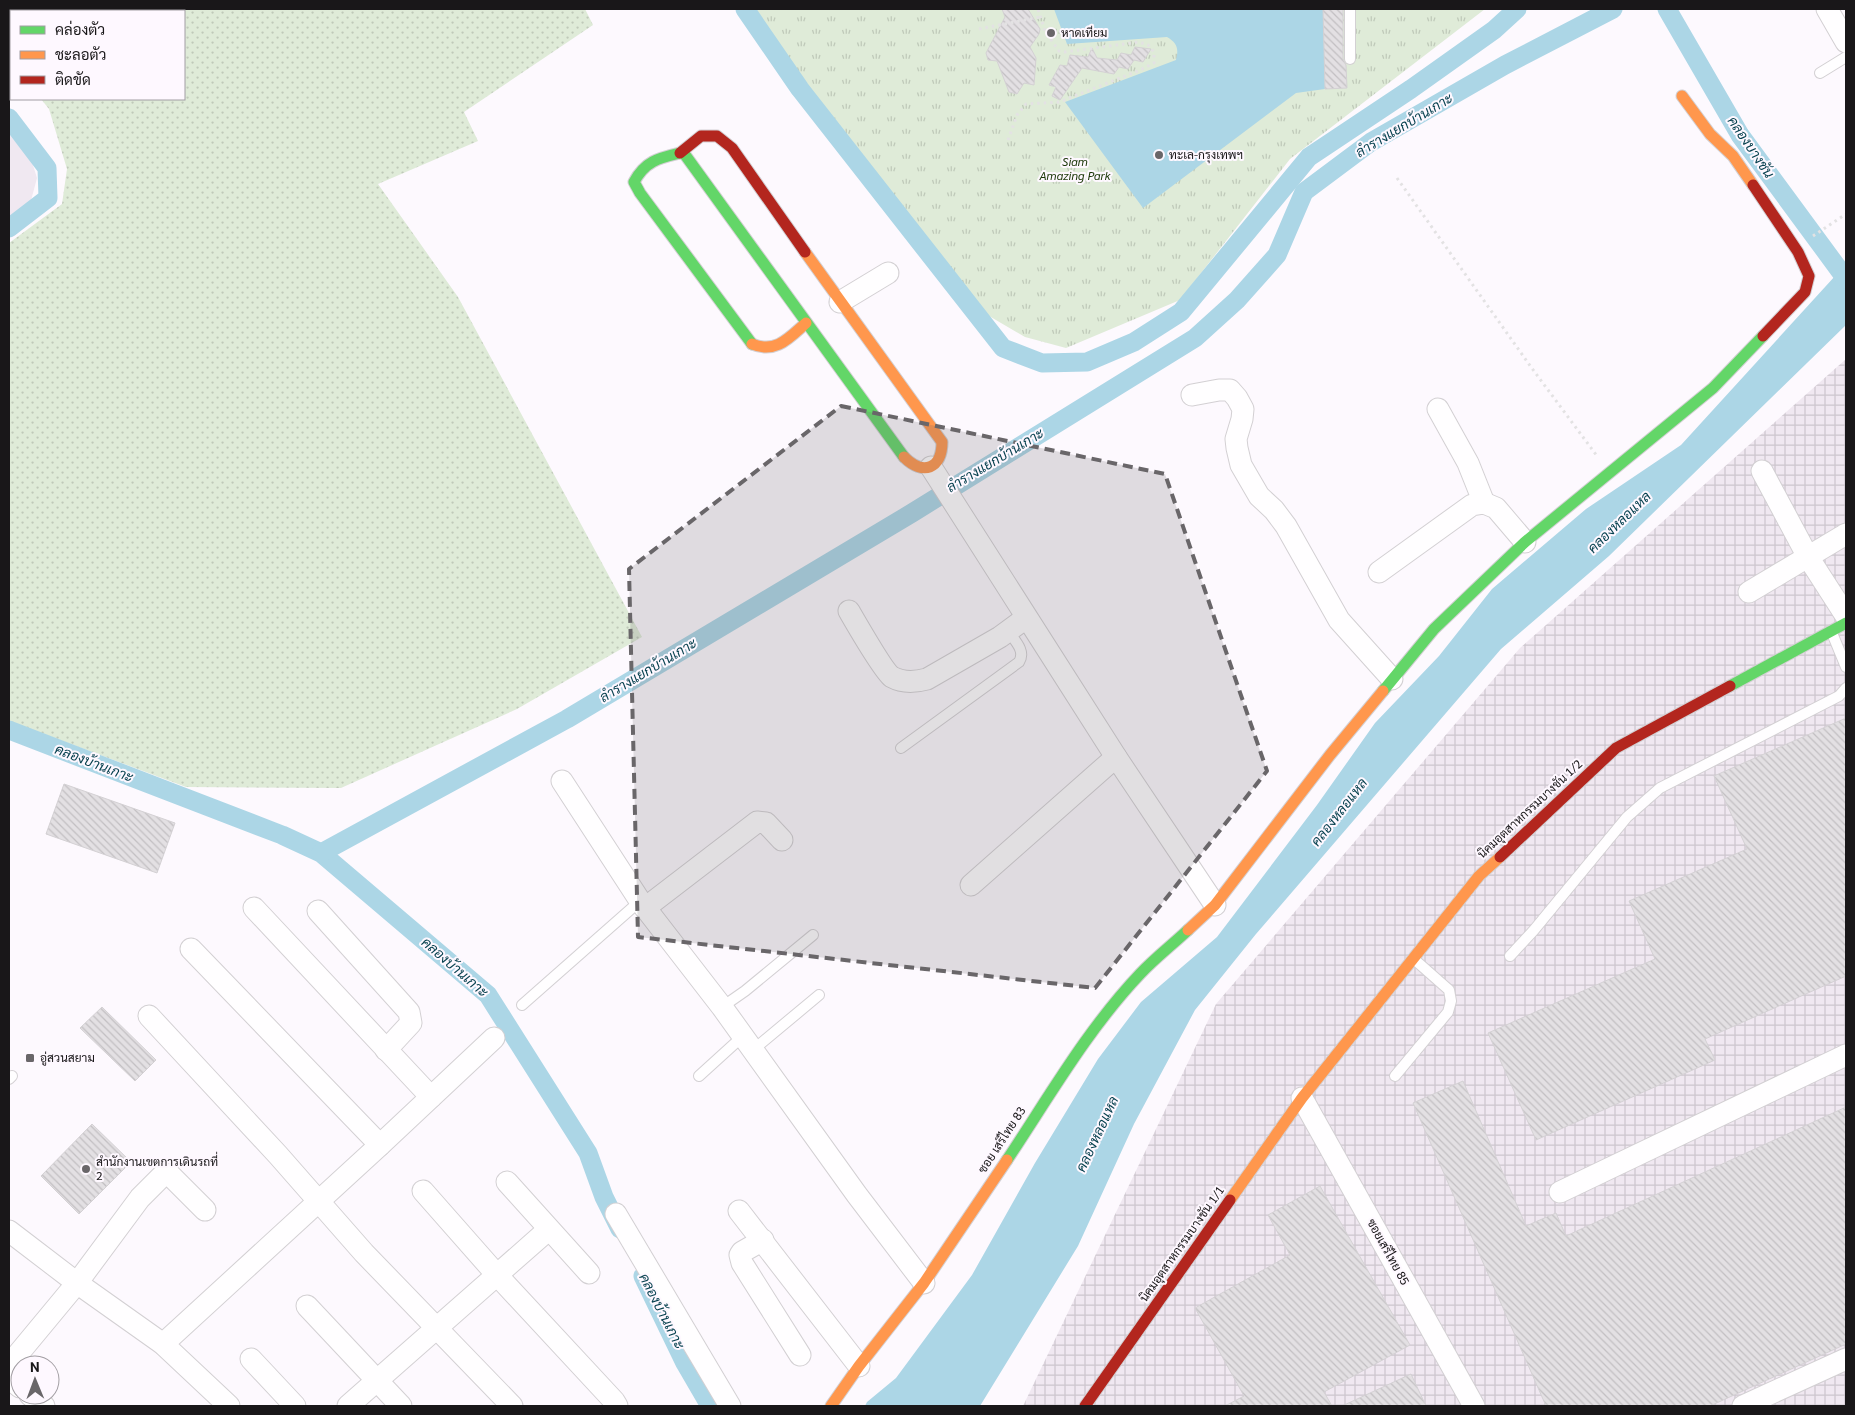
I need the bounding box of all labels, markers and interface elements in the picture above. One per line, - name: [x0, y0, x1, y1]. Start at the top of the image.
- legend: [10, 10, 185, 100]
- text: คล่องตัว: [55, 19, 105, 38]
- place label: หาดเทียม: [1061, 24, 1107, 40]
- marker: หาดเทียม: [1045, 27, 1057, 39]
- text: ชะลอตัว: [55, 44, 106, 63]
- text: ติดขัด: [55, 69, 91, 88]
- water label: ลำรางแยกบ้านเกาะ: [1352, 88, 1456, 160]
- water label: คลองบางชัน: [1725, 112, 1779, 181]
- place label: ทะเล-กรุงเทพฯ: [1169, 146, 1243, 164]
- marker: ทะเล-กรุงเทพฯ: [1153, 149, 1165, 161]
- park label: Siam Amazing Park: [1038, 153, 1112, 183]
- water label: ลำรางแยกบ้านเกาะ: [943, 423, 1047, 495]
- water label: คลองหลอแหล: [1583, 486, 1654, 556]
- water label: ลำรางแยกบ้านเกาะ: [596, 633, 700, 705]
- water label: คลองบ้านเกาะ: [53, 739, 137, 785]
- street label: นิคมอุตสาหกรรมบางชัน 1/2: [1473, 755, 1587, 863]
- water label: คลองหลอแหล: [1306, 774, 1370, 849]
- water label: คลองบ้านเกาะ: [419, 932, 493, 1000]
- place label: อู่สวนสยาม: [40, 1049, 95, 1066]
- marker: อู่สวนสยาม: [24, 1052, 36, 1064]
- water label: คลองหลอแหล: [1071, 1093, 1121, 1174]
- street label: ซอย เสรีไทย 83: [974, 1103, 1029, 1176]
- place label: สำนักงานเขตการเดินรถที่ 2: [96, 1151, 218, 1183]
- marker: สำนักงานเขตการเดินรถที่ 2: [80, 1163, 92, 1175]
- street label: นิคมอุตสาหกรรมบางชัน 1/1: [1135, 1182, 1229, 1306]
- street label: ซอยเสรีไทย 85: [1364, 1216, 1414, 1288]
- water label: คลองบ้านเกาะ: [636, 1270, 690, 1352]
- north arrow: [10, 1355, 60, 1405]
- text: N: [30, 1357, 40, 1375]

